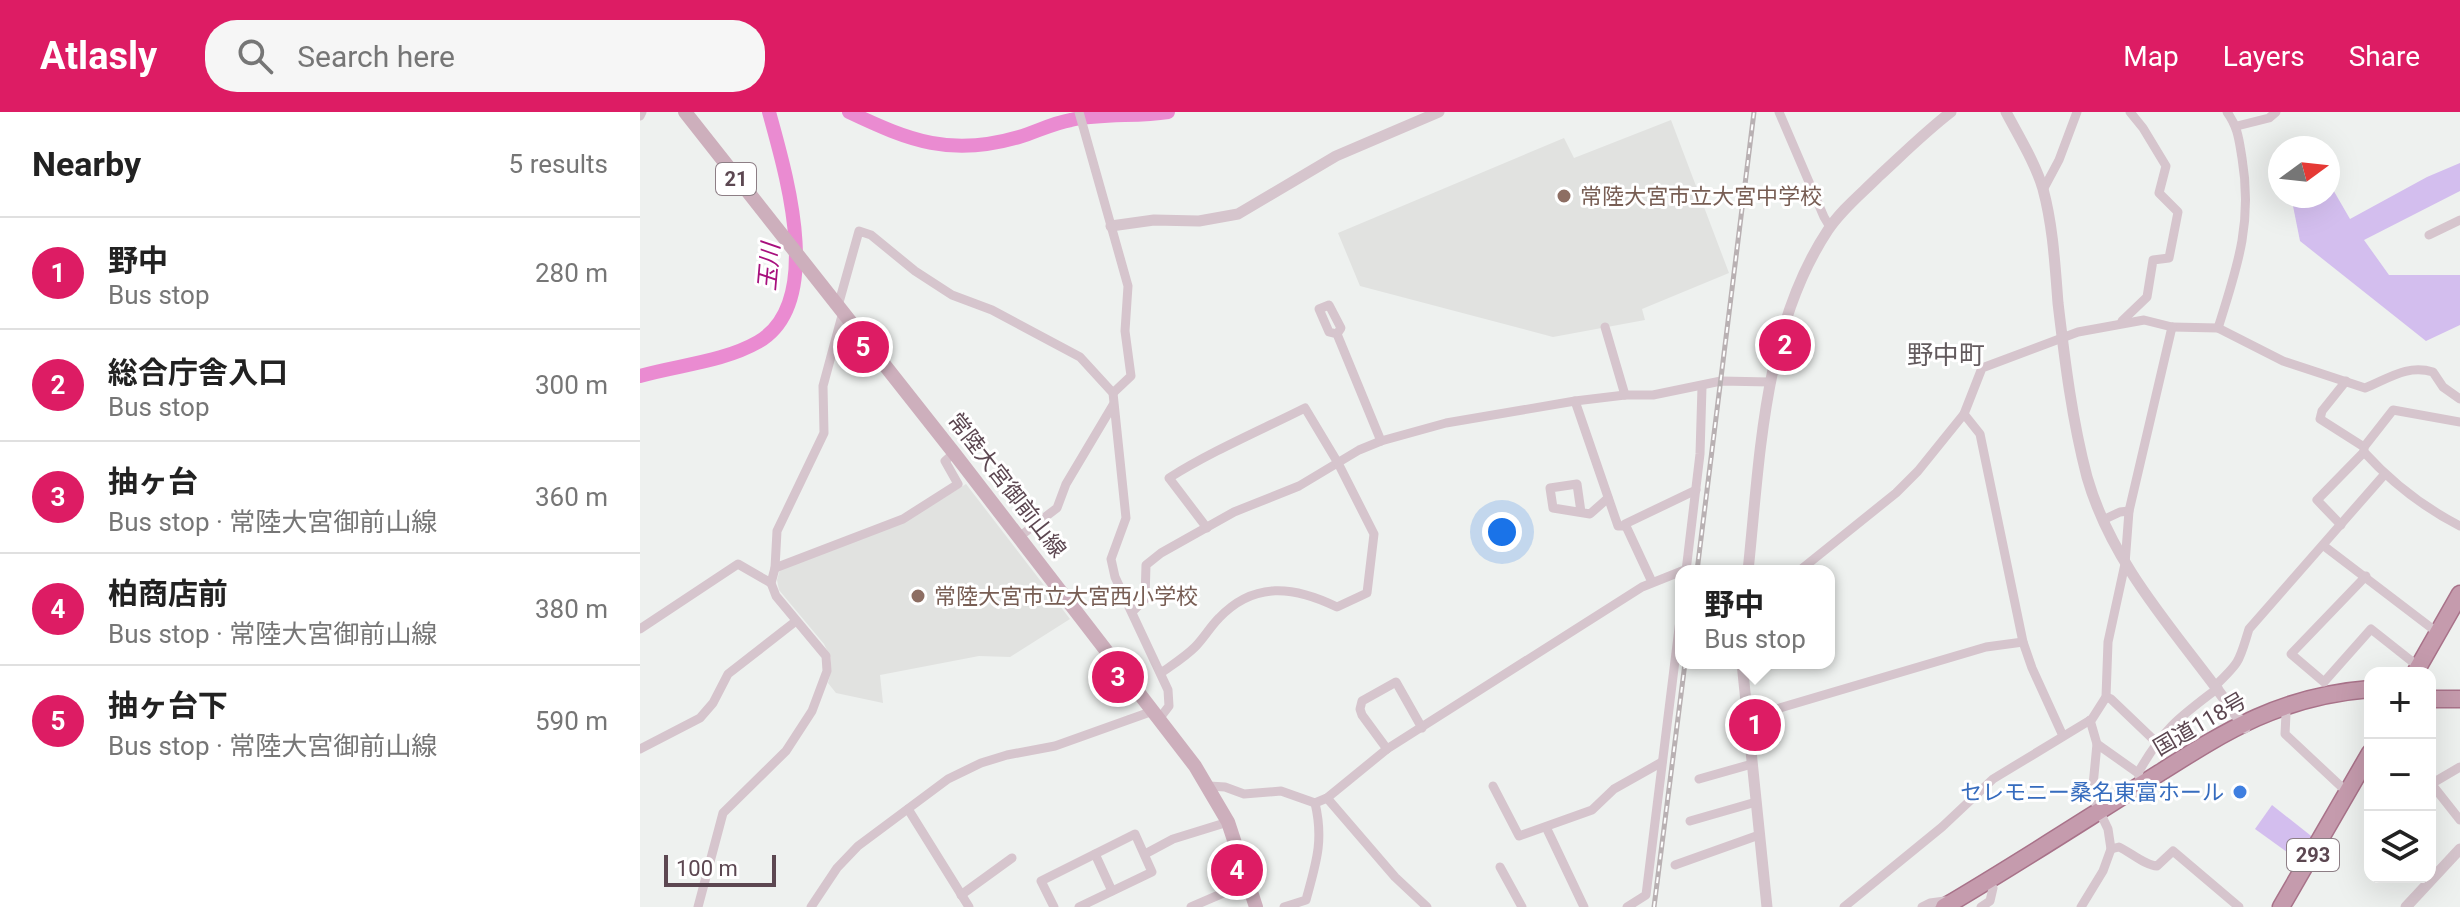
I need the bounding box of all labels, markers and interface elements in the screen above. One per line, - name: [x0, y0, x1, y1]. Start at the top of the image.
- search box: [205, 20, 765, 92]
- text: Atlasly: [40, 34, 157, 78]
- icon: search: [233, 34, 277, 78]
- text: Search here: [297, 39, 455, 74]
- text: Map: [2123, 40, 2179, 73]
- text: Layers: [2223, 40, 2305, 73]
- text: Share: [2349, 40, 2420, 73]
- north arrow: [2268, 136, 2340, 208]
- text: Nearby: [32, 144, 141, 184]
- text: 5 results: [509, 149, 608, 179]
- road number: 21: [716, 163, 756, 195]
- place label: 常陸大宮市立大宮中学校: [1580, 184, 1822, 209]
- marker: 常陸大宮市立大宮中学校: [1555, 187, 1573, 205]
- water label: 玉川: [753, 239, 785, 292]
- text: 野中: [108, 243, 168, 278]
- text: 1: [51, 258, 65, 288]
- text: 280 m: [535, 258, 608, 288]
- text: Bus stop: [108, 280, 210, 310]
- pin: 2: [1759, 315, 1811, 375]
- pin: 5: [837, 317, 889, 377]
- district label: 野中町: [1907, 340, 1985, 370]
- text: 総合庁舎入口: [108, 355, 288, 390]
- text: 2: [51, 370, 65, 400]
- text: 300 m: [535, 370, 608, 400]
- text: Bus stop: [108, 392, 210, 422]
- street label: 常陸大宮御前山線: [943, 408, 1071, 562]
- text: 抽ヶ台: [108, 464, 198, 499]
- text: 3: [51, 482, 65, 512]
- text: 360 m: [535, 482, 608, 512]
- text: Bus stop · 常陸大宮御前山線: [108, 507, 437, 537]
- your location: [1482, 512, 1522, 552]
- popup: [1675, 565, 1835, 669]
- text: 柏商店前: [108, 576, 228, 611]
- place label: 常陸大宮市立大宮西小学校: [934, 584, 1198, 609]
- marker: 常陸大宮市立大宮西小学校: [909, 587, 927, 605]
- text: 野中: [1704, 587, 1764, 622]
- text: 4: [51, 594, 65, 624]
- text: 380 m: [535, 594, 608, 624]
- text: Bus stop · 常陸大宮御前山線: [108, 619, 437, 649]
- text: Bus stop: [1704, 624, 1806, 654]
- pin: 3: [1092, 647, 1144, 707]
- map controls: [2364, 667, 2436, 883]
- button: +: [2364, 667, 2436, 739]
- street label: 国道118号: [2149, 687, 2251, 761]
- text: 抽ヶ台下: [108, 688, 228, 723]
- pin: 1: [1729, 695, 1781, 755]
- text: 5: [51, 706, 65, 736]
- text: 590 m: [535, 706, 608, 736]
- text: Bus stop · 常陸大宮御前山線: [108, 731, 437, 761]
- button: −: [2364, 739, 2436, 811]
- place label: セレモニー桑名東富ホール: [1960, 780, 2224, 805]
- marker: セレモニー桑名東富ホール: [2231, 783, 2249, 801]
- button: layers: [2364, 811, 2436, 883]
- road number: 293: [2287, 839, 2339, 871]
- pin: 4: [1211, 840, 1263, 900]
- scale bar: [664, 851, 776, 887]
- text: 100 m: [676, 856, 738, 881]

